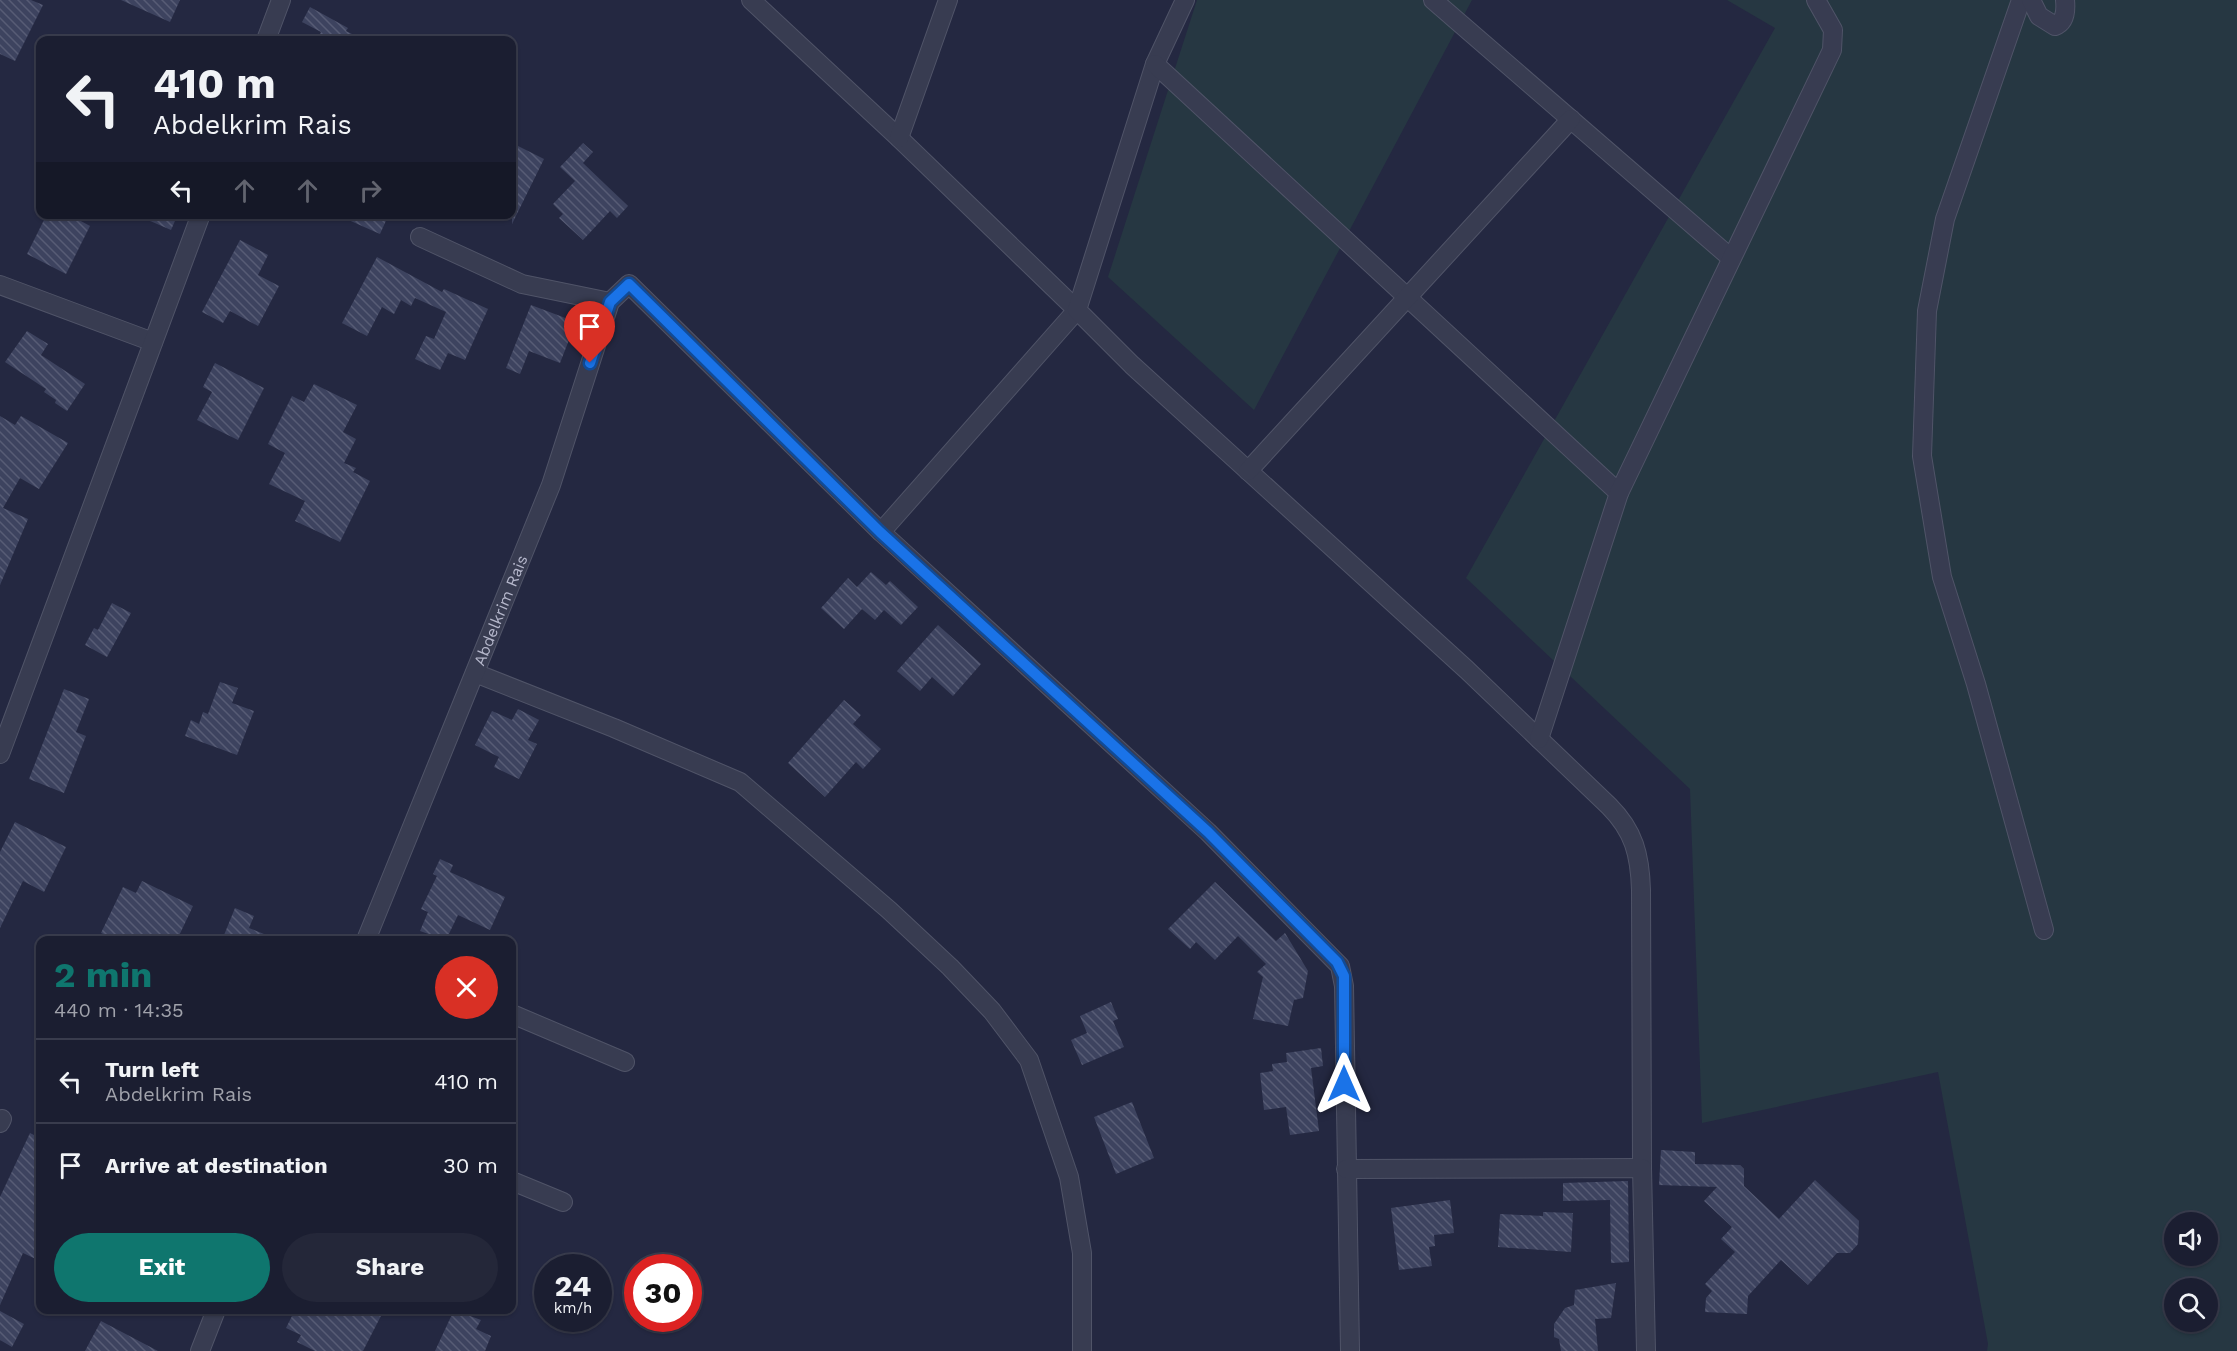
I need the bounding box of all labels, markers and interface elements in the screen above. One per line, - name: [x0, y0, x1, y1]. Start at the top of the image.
- text: 410 m: [153, 59, 276, 108]
- icon: left: [54, 60, 132, 138]
- text: Abdelkrim Rais: [153, 109, 352, 141]
- icon: left: [165, 174, 198, 207]
- icon: ahead: [228, 174, 261, 207]
- icon: ahead: [291, 174, 324, 207]
- icon: right: [354, 174, 387, 207]
- pin: [564, 301, 615, 363]
- icon: arrive: [573, 310, 606, 343]
- street label: Abdelkrim Rais: [470, 552, 532, 669]
- text: 2 min: [54, 954, 152, 996]
- button: close: [435, 956, 498, 1019]
- text: 440 m · 14:35: [54, 998, 184, 1022]
- position arrow: [1312, 1052, 1376, 1116]
- text: Turn left: [105, 1057, 199, 1082]
- icon: left: [54, 1065, 87, 1098]
- text: 410 m: [434, 1069, 498, 1094]
- text: Abdelkrim Rais: [105, 1082, 252, 1106]
- icon: arrive: [54, 1149, 87, 1182]
- text: Arrive at destination: [105, 1153, 328, 1178]
- text: 30 m: [443, 1153, 498, 1178]
- map controls: [2164, 1212, 2218, 1332]
- button: sound: [2164, 1212, 2218, 1266]
- button: Exit: [54, 1233, 270, 1302]
- button: Share: [282, 1233, 498, 1302]
- speed limit sign: 30: [624, 1254, 702, 1332]
- text: 24: [555, 1268, 591, 1303]
- button: search: [2164, 1278, 2218, 1332]
- text: km/h: [554, 1299, 592, 1317]

